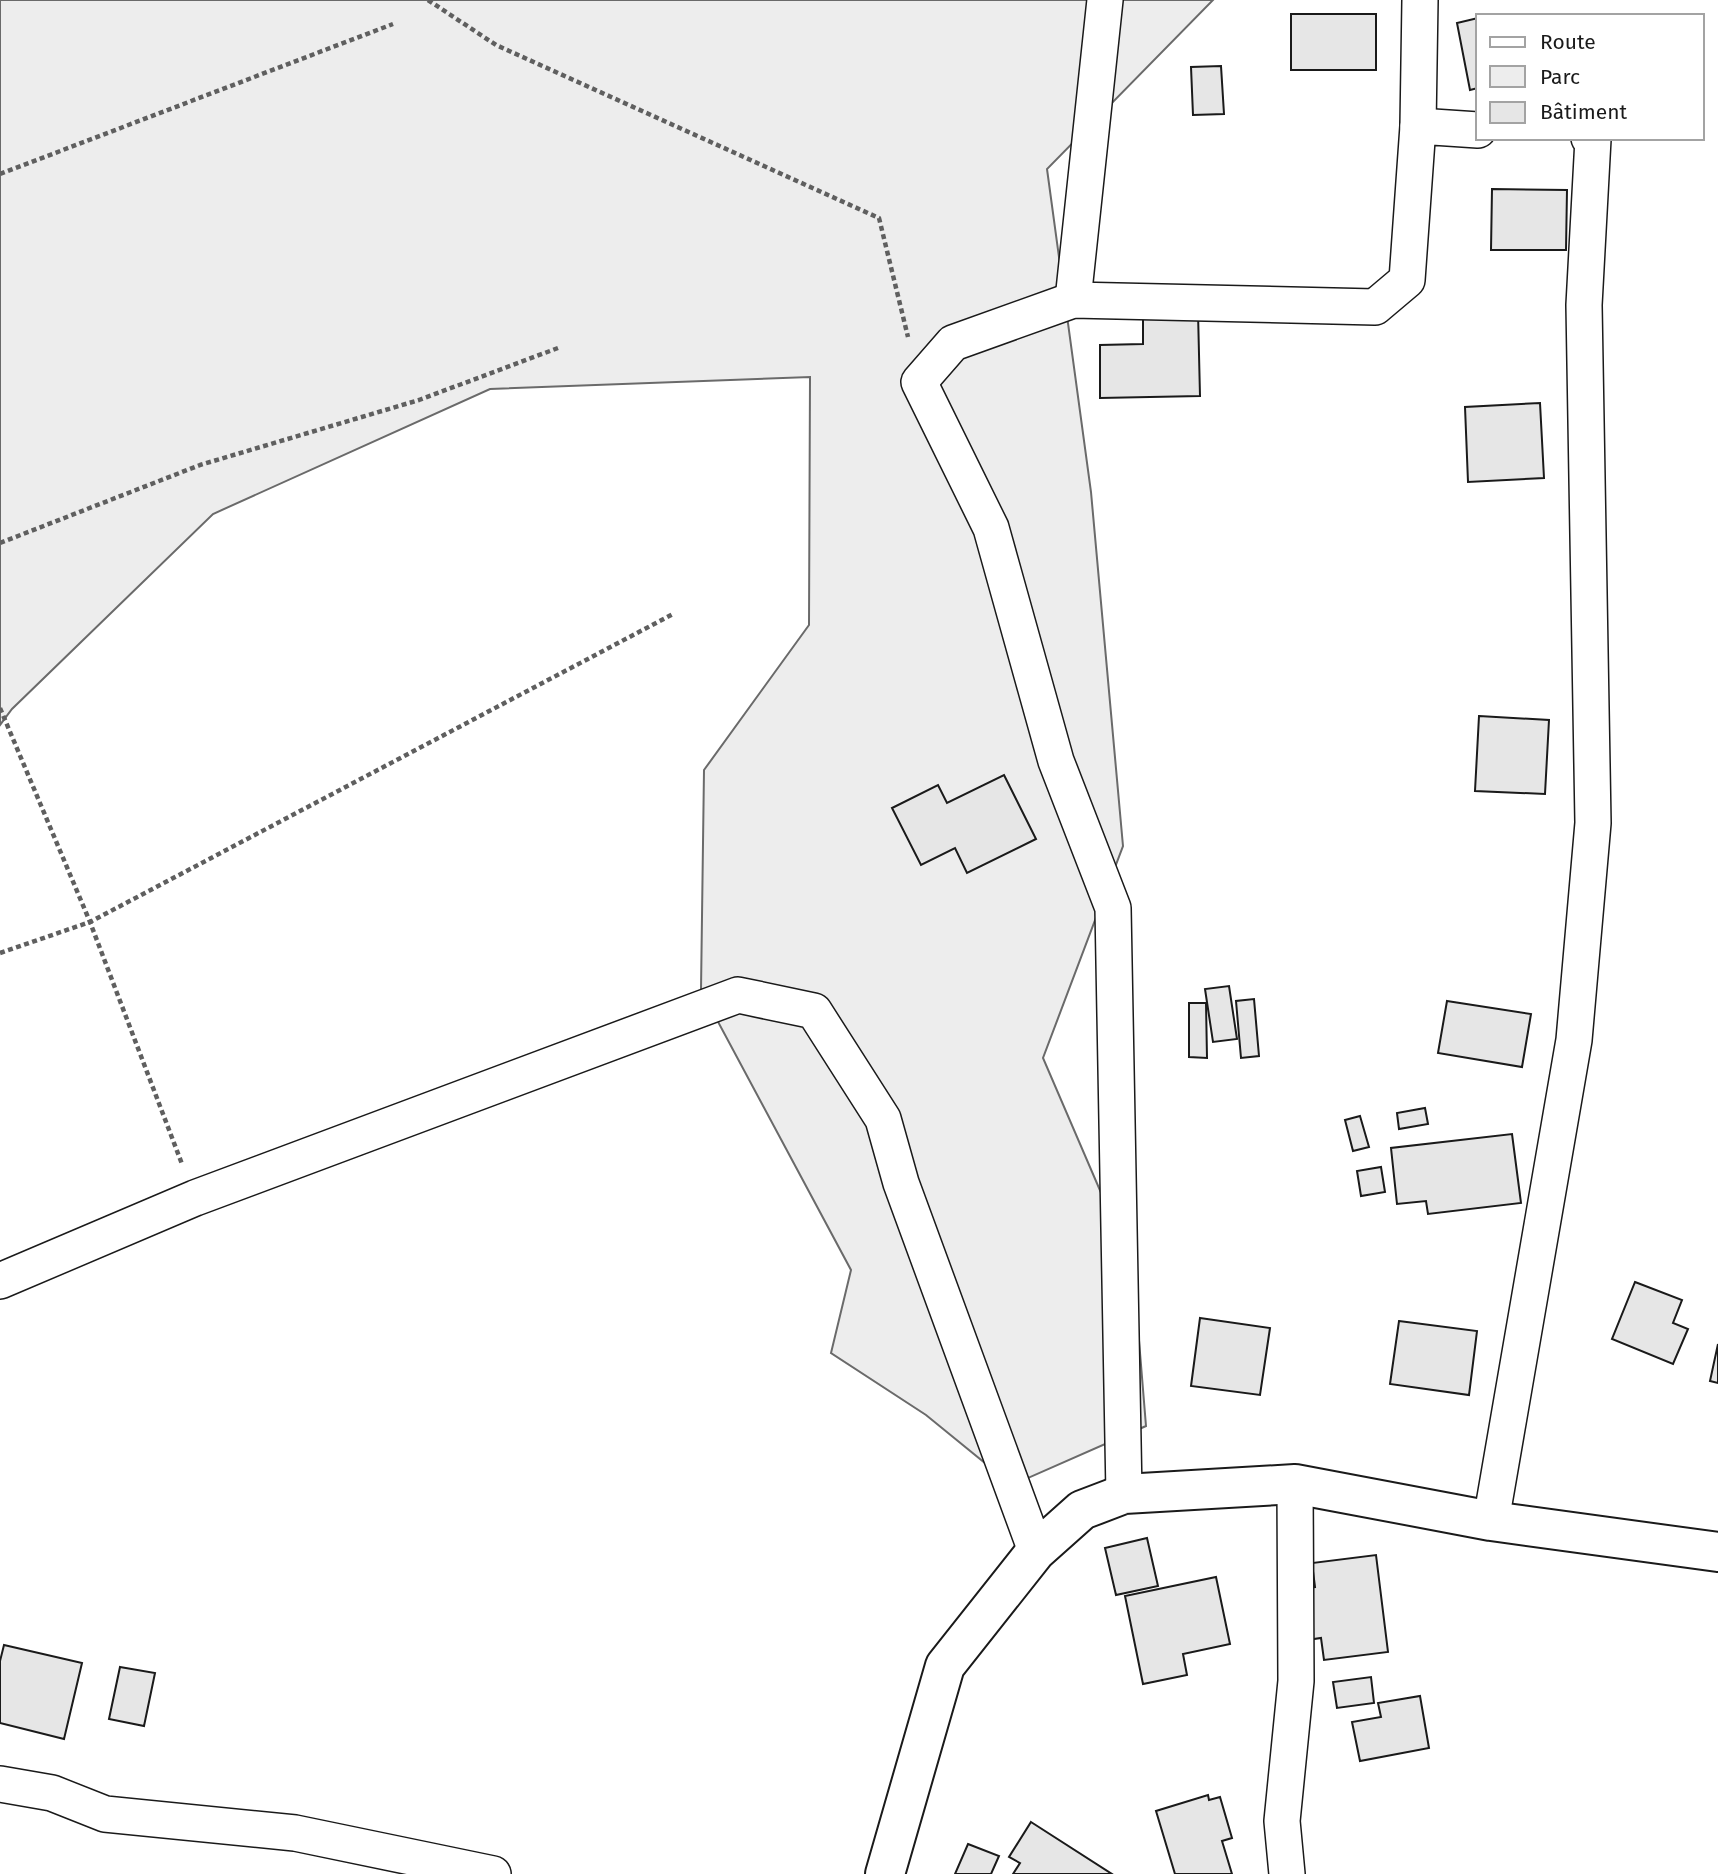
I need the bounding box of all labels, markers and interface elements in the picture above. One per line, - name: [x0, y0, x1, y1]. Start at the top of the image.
- legend: [1476, 14, 1704, 140]
- text: Route: [1540, 29, 1596, 55]
- text: Parc: [1540, 64, 1580, 90]
- text: Bâtiment: [1540, 99, 1627, 125]

